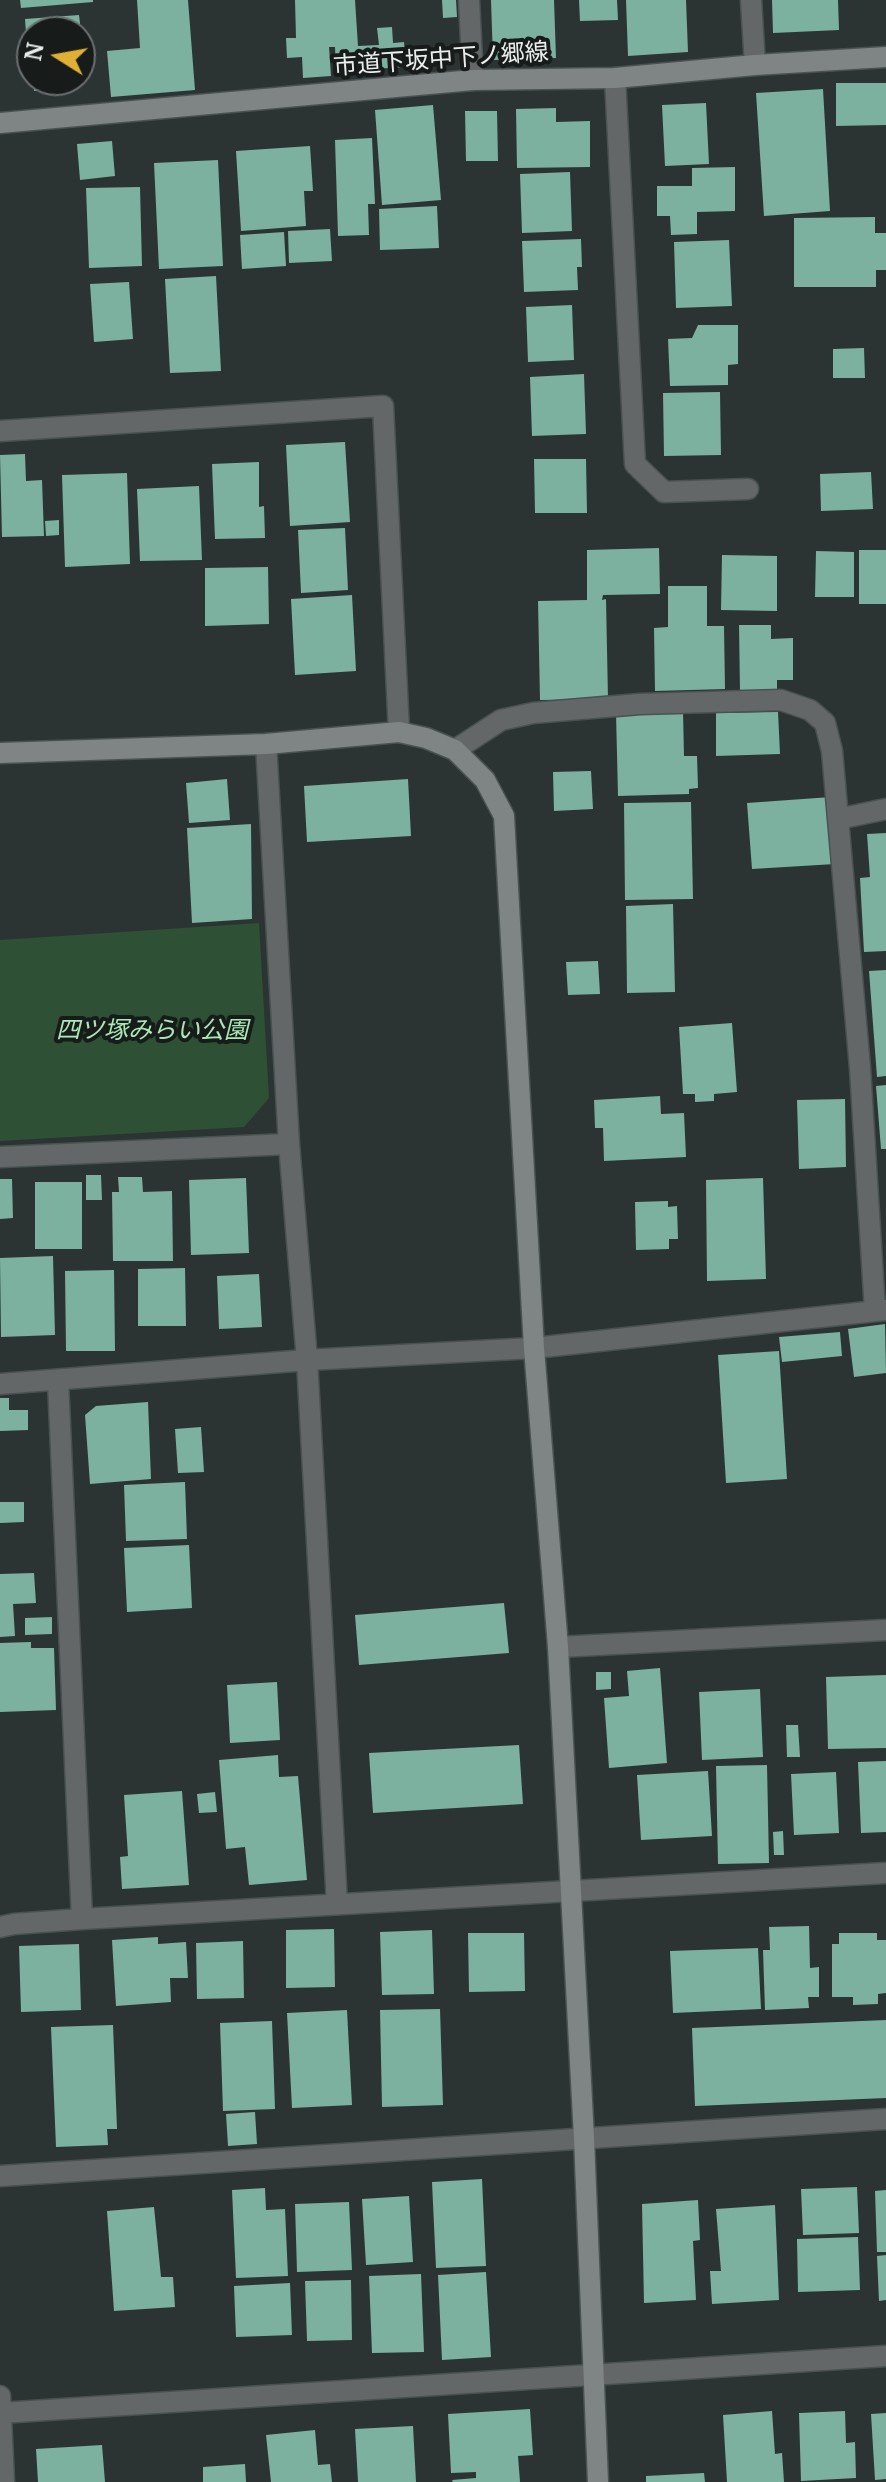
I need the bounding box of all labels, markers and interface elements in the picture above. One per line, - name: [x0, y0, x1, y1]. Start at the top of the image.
- north arrow: [16, 16, 96, 96]
- street label: 市道下坂中下ノ郷線: [332, 38, 550, 82]
- text: N: [19, 41, 50, 63]
- park label: 四ツ塚みらい公園: [56, 1017, 248, 1045]

